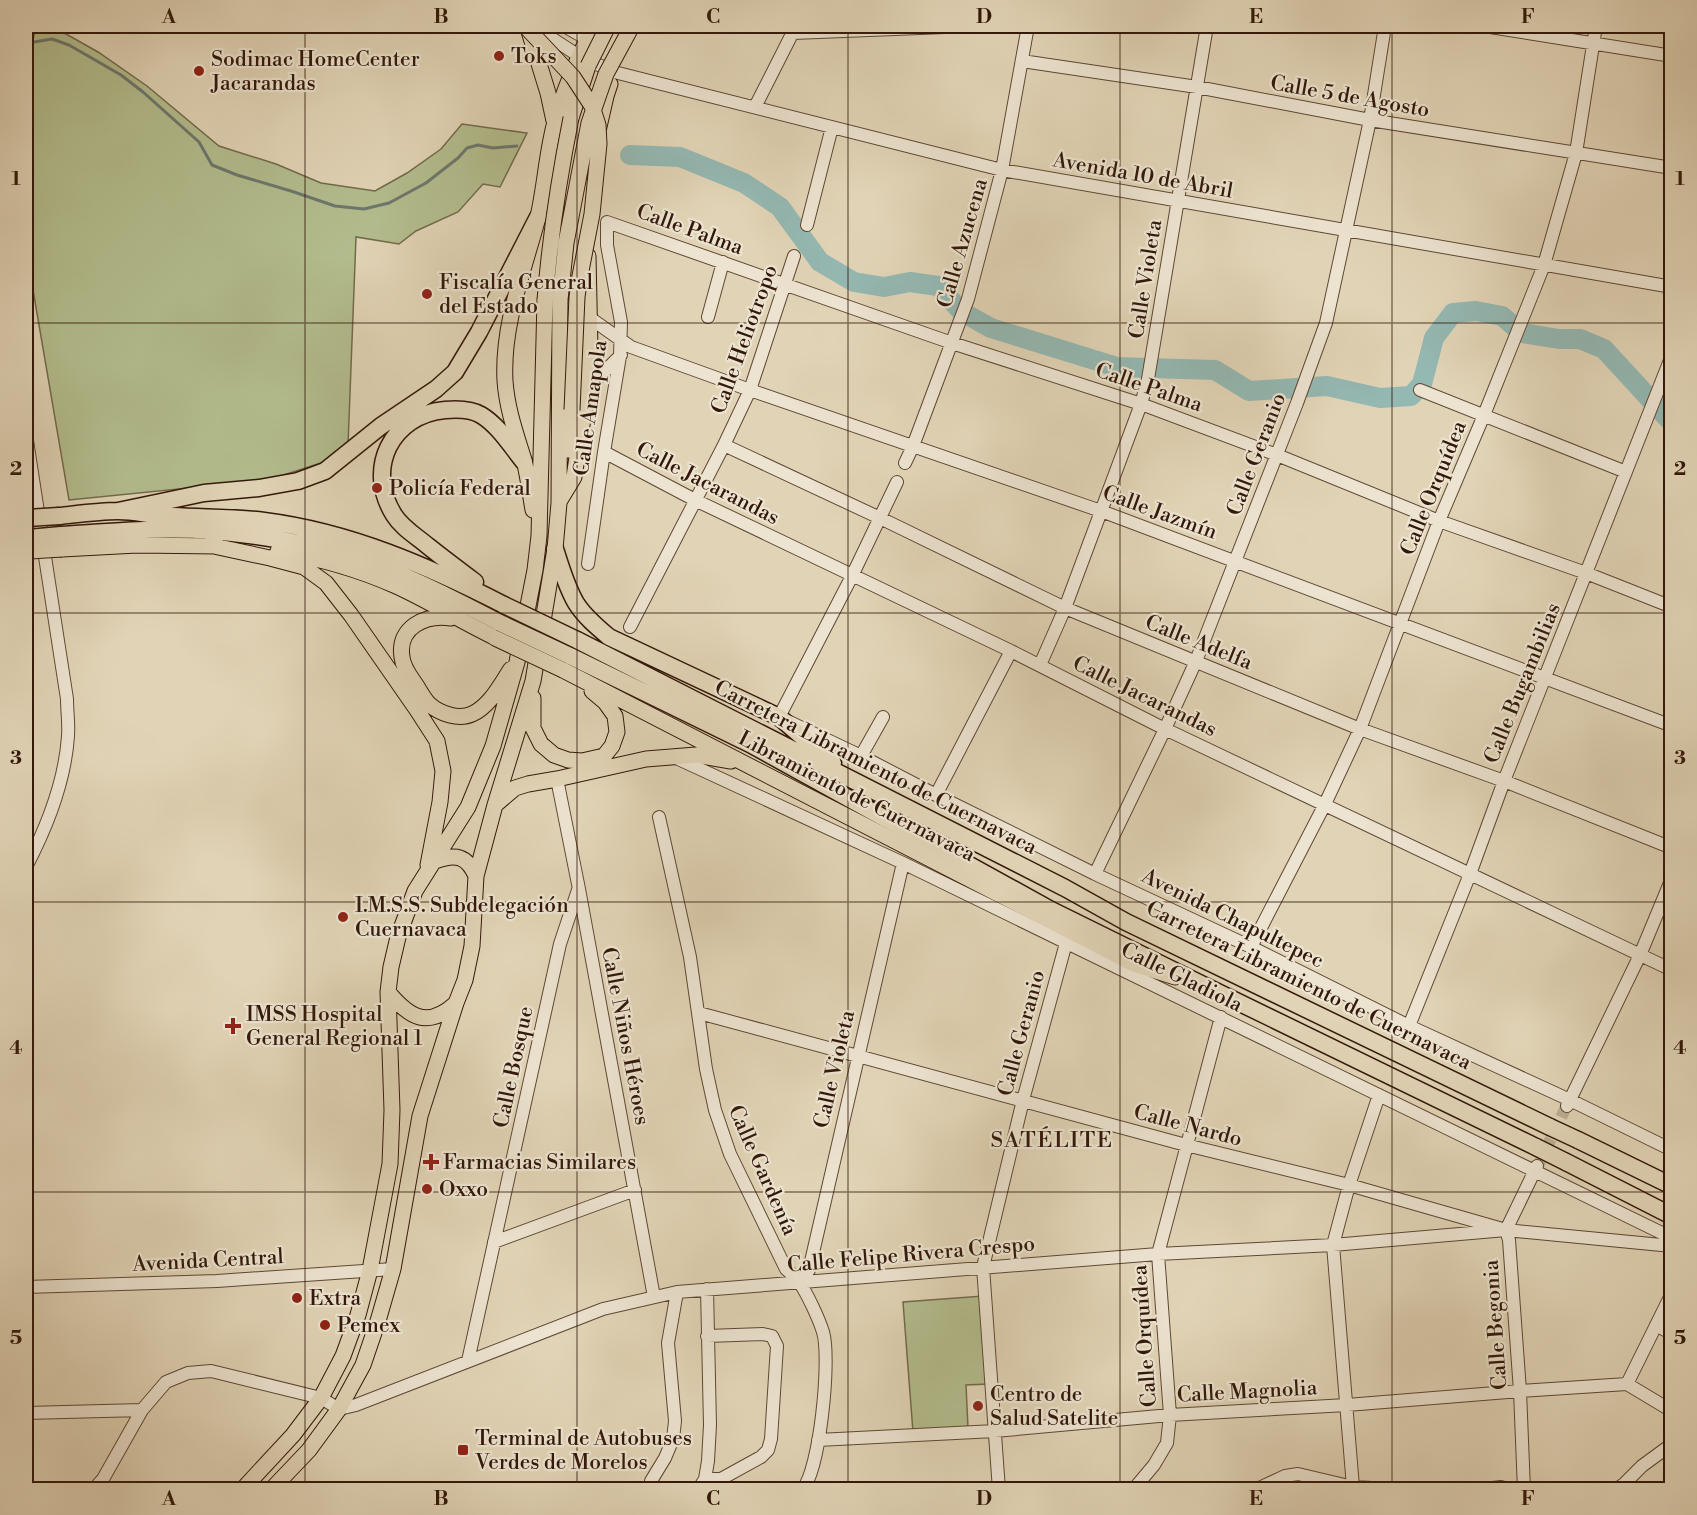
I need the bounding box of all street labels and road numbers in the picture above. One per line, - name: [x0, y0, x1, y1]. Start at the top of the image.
- street label: Calle 5 de Agosto: [1268, 70, 1431, 124]
- street label: Avenida 10 de Abril: [1050, 147, 1235, 205]
- street label: Calle Azucena: [932, 175, 994, 311]
- street label: Calle Palma: [633, 199, 747, 261]
- street label: Calle Violeta: [1124, 217, 1168, 341]
- street label: Calle Heliotropo: [706, 261, 784, 417]
- street label: Calle Amapola: [569, 338, 613, 478]
- street label: Calle Palma: [1092, 357, 1206, 419]
- street label: Calle Geranio: [1222, 389, 1292, 519]
- street label: Calle Orquídea: [1395, 417, 1473, 559]
- street label: Calle Jacarandas: [632, 437, 783, 531]
- street label: Calle Jazmín: [1099, 480, 1221, 546]
- street label: Calle Bugambilias: [1479, 599, 1567, 767]
- street label: Calle Adelfa: [1141, 610, 1256, 676]
- street label: Calle Jacarandas: [1068, 651, 1221, 743]
- street label: Carretera Libramiento de Cuernavaca: [711, 674, 1041, 860]
- street label: Libramiento de Cuernavaca: [734, 725, 980, 867]
- street label: Avenida Chapultepec: [1136, 863, 1328, 974]
- street label: Carretera Libramiento de Cuernavaca: [1142, 896, 1476, 1076]
- street label: Calle Gladiola: [1116, 937, 1247, 1019]
- street label: Calle Niños Héroes: [595, 945, 655, 1127]
- street label: Calle Geranio: [993, 967, 1051, 1099]
- street label: Calle Bosque: [488, 1004, 540, 1130]
- street label: Calle Violeta: [809, 1007, 861, 1131]
- street label: Calle Nardo: [1131, 1099, 1245, 1153]
- street label: Calle Gardenía: [722, 1101, 803, 1240]
- street label: Calle Felipe Rivera Crespo: [786, 1231, 1036, 1279]
- street label: Avenida Central: [131, 1244, 284, 1278]
- street label: Calle Begonia: [1478, 1259, 1514, 1391]
- street label: Calle Orquídea: [1127, 1263, 1163, 1408]
- street label: Calle Magnolia: [1176, 1375, 1318, 1409]

